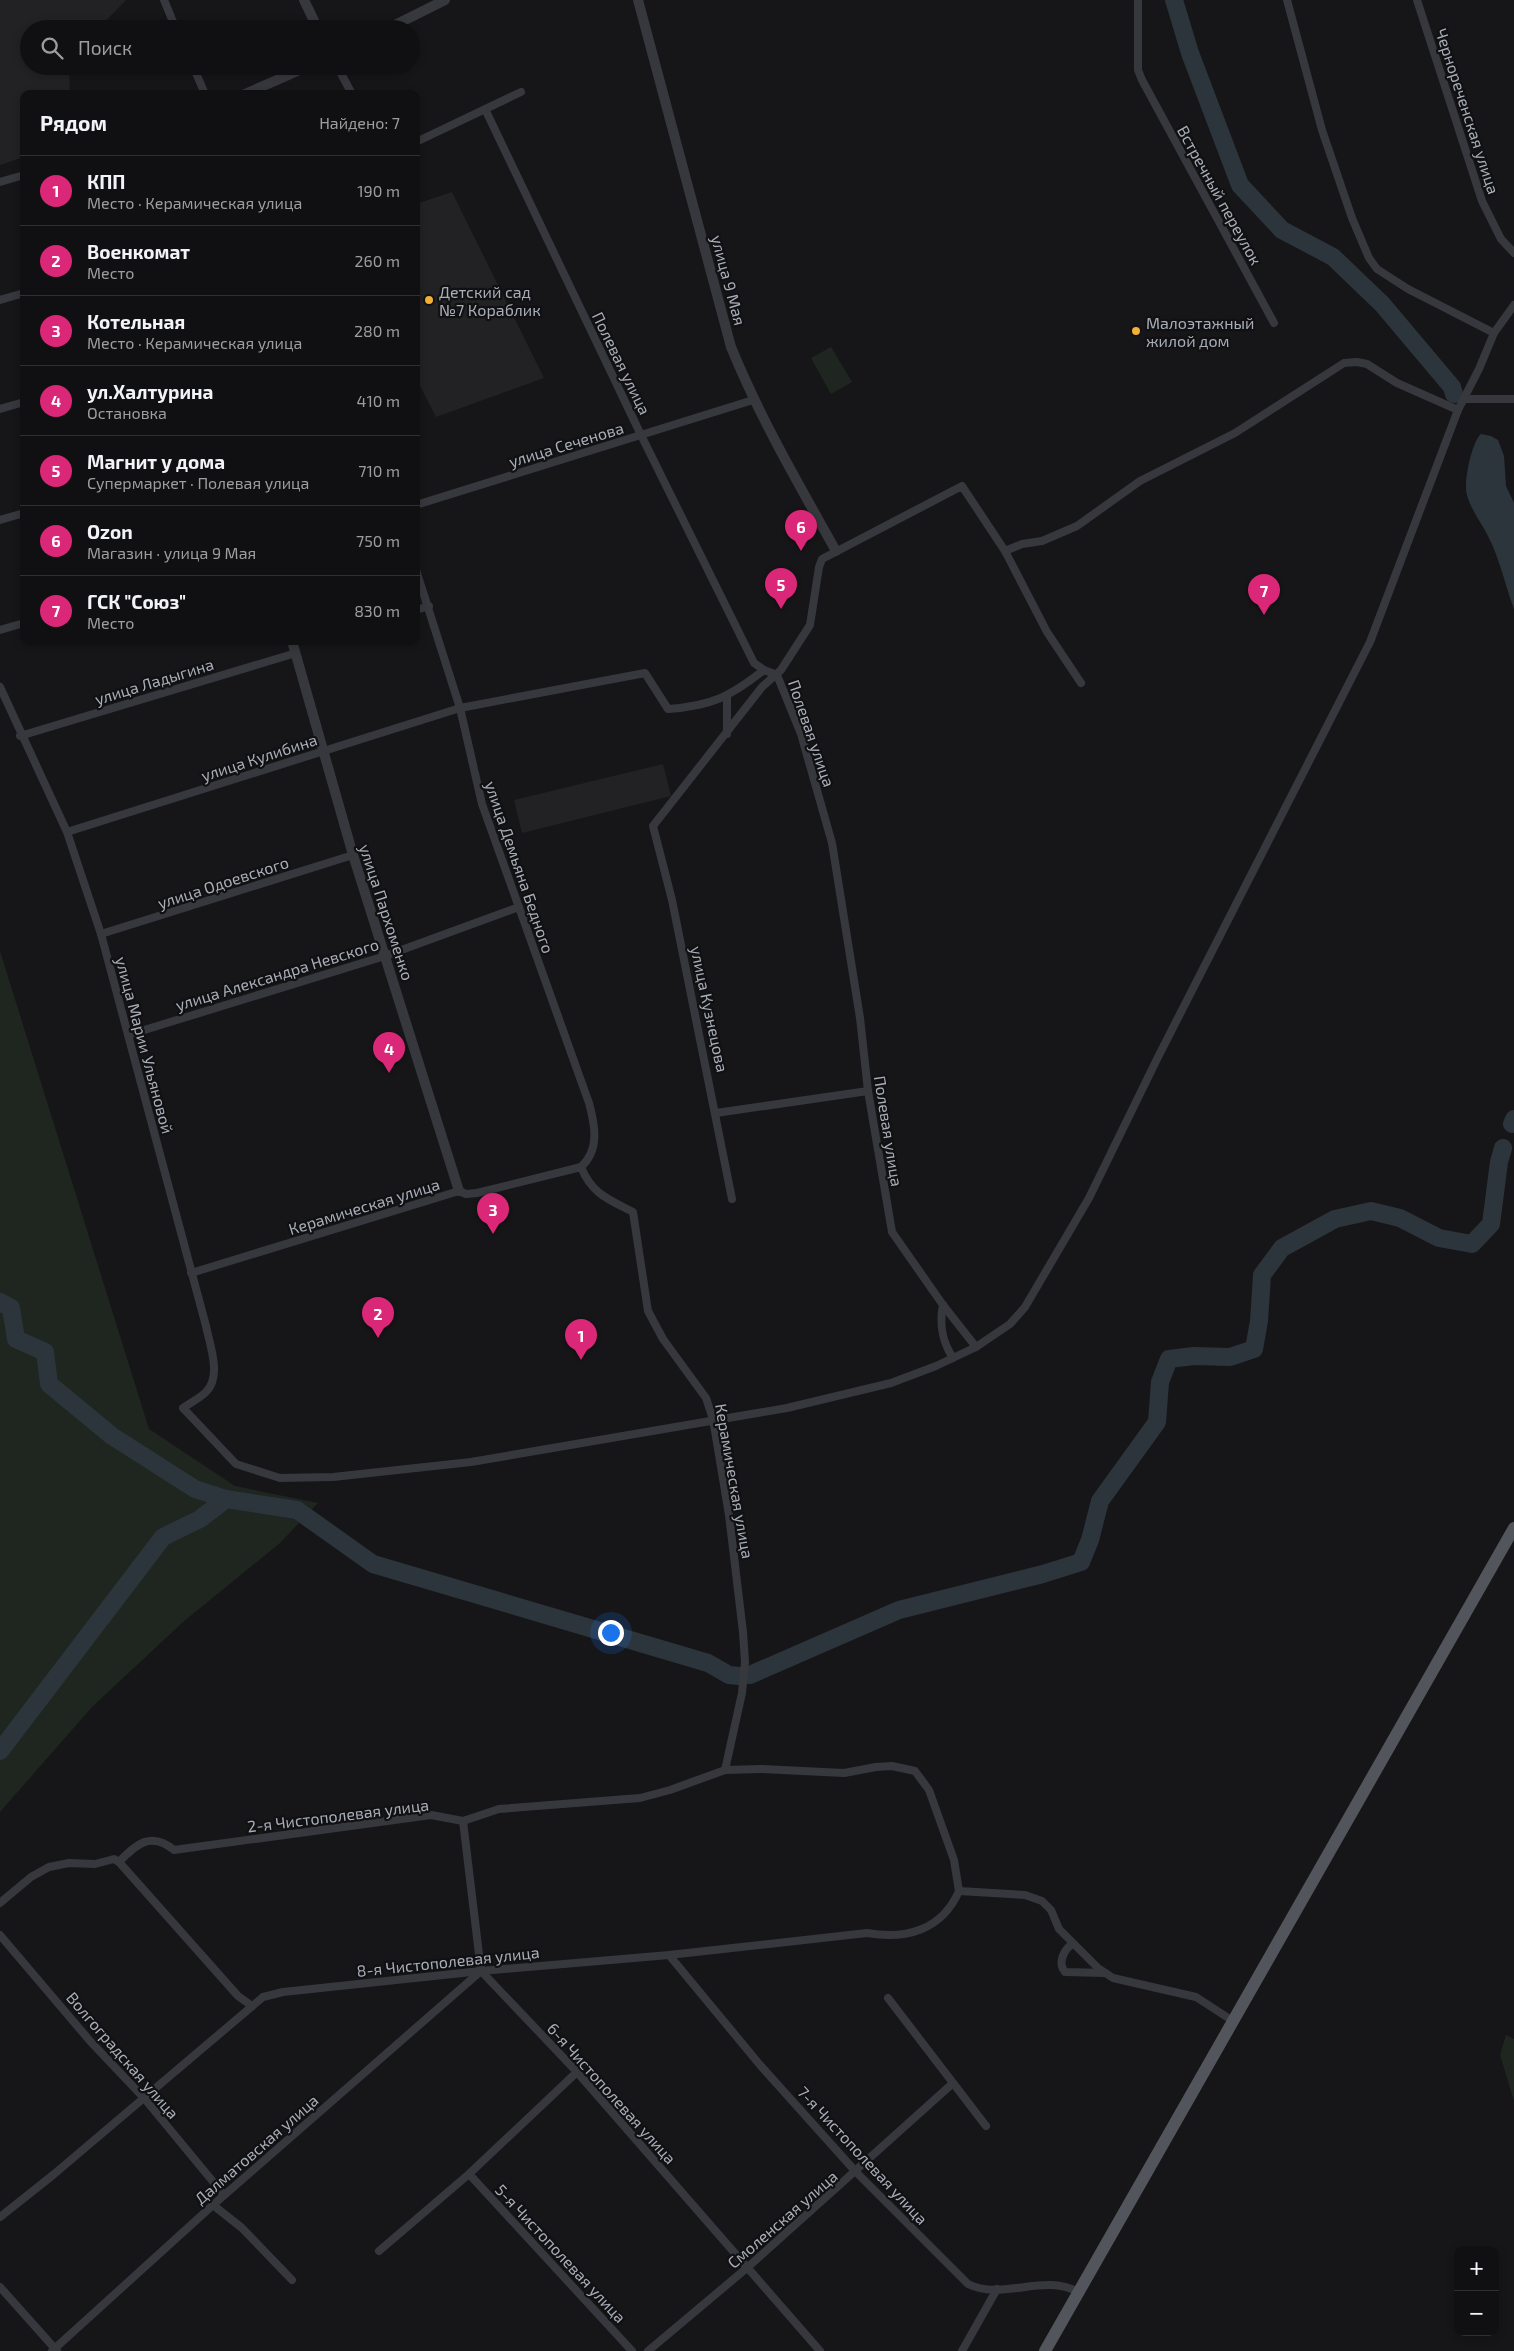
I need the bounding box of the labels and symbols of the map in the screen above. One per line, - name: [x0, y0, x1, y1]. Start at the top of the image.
- street label: Чернореченская улица: [1431, 26, 1504, 197]
- street label: Встречный переулок: [1173, 122, 1266, 269]
- street label: улица 9 Мая: [707, 233, 750, 327]
- place label: Детский сад №7 Кораблик: [439, 282, 541, 319]
- marker: Детский сад №7 Кораблик: [423, 294, 435, 306]
- street label: Полевая улица: [588, 309, 655, 418]
- place label: Малоэтажный жилой дом: [1146, 313, 1254, 350]
- marker: Малоэтажный жилой дом: [1130, 325, 1142, 337]
- street label: улица Сеченова: [506, 417, 626, 471]
- pin: 6: [785, 510, 817, 551]
- pin: 5: [765, 568, 797, 609]
- pin: 7: [1248, 574, 1280, 615]
- street label: улица Ладыгина: [92, 654, 216, 709]
- street label: Полевая улица: [784, 677, 839, 789]
- street label: улица Кулибина: [199, 729, 320, 786]
- street label: улица Демьяна Бедного: [481, 778, 558, 956]
- street label: улица Пархоменко: [355, 841, 418, 983]
- street label: улица Одоевского: [155, 852, 291, 913]
- street label: улица Александра Невского: [173, 934, 381, 1015]
- street label: улица Кузнецова: [686, 944, 733, 1074]
- street label: улица Марии Ульяновой: [111, 954, 178, 1136]
- pin: 4: [373, 1032, 405, 1073]
- street label: Полевая улица: [870, 1074, 907, 1188]
- street label: Керамическая улица: [286, 1174, 442, 1239]
- pin: 3: [477, 1193, 509, 1234]
- pin: 2: [362, 1297, 394, 1338]
- pin: 1: [565, 1319, 597, 1360]
- street label: Керамическая улица: [711, 1402, 758, 1560]
- your location: [598, 1620, 624, 1646]
- street label: 2-я Чистополевая улица: [246, 1794, 430, 1837]
- street label: 8-я Чистополевая улица: [356, 1942, 540, 1981]
- street label: Волгоградская улица: [62, 1988, 183, 2123]
- street label: 6-я Чистополевая улица: [543, 2019, 680, 2168]
- street label: 7-я Чистополевая улица: [793, 2082, 932, 2229]
- street label: Далматовская улица: [190, 2090, 322, 2209]
- street label: Смоленская улица: [723, 2166, 841, 2273]
- street label: 5-я Чистополевая улица: [491, 2180, 630, 2327]

